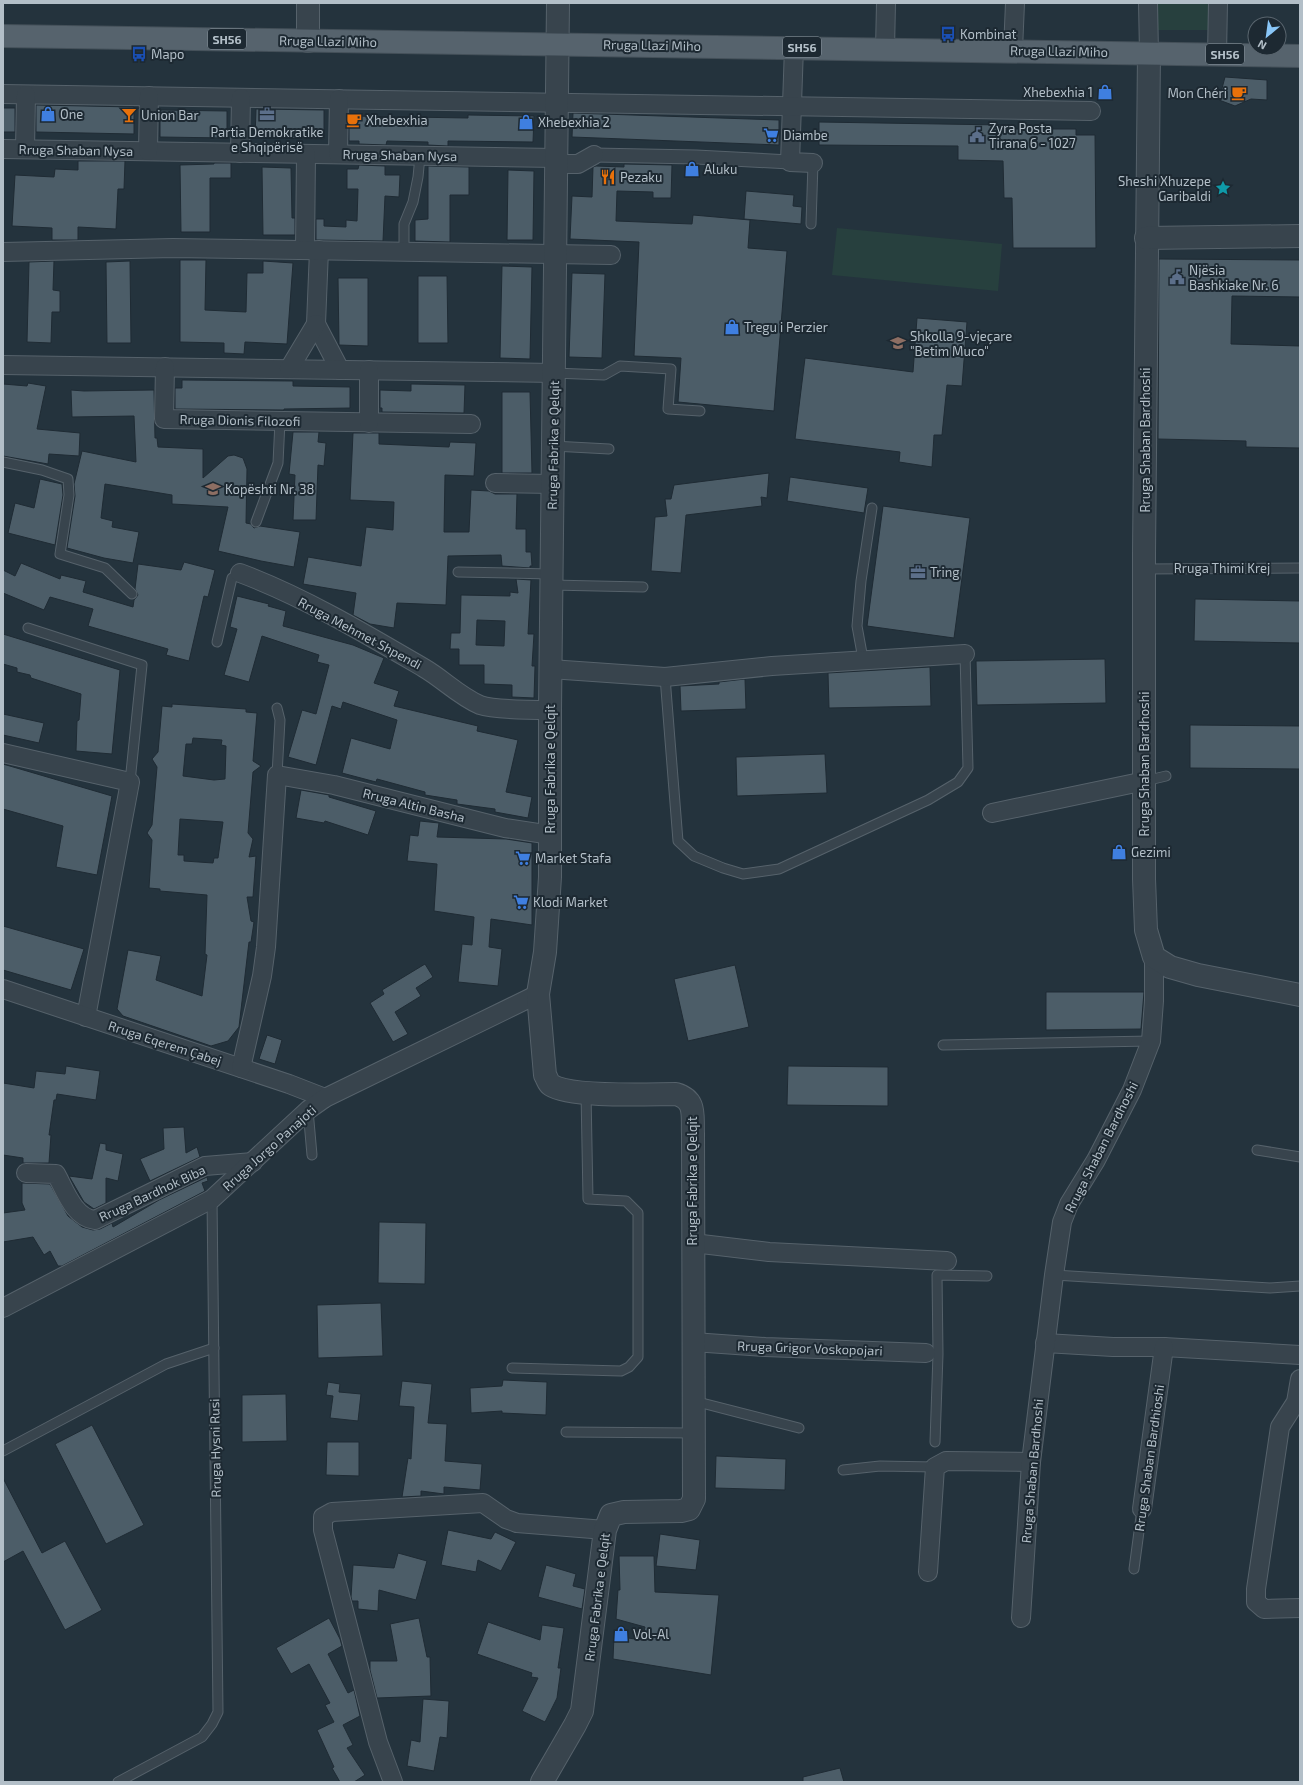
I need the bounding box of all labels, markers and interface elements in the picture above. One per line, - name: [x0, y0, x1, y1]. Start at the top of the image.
- north arrow: [1247, 16, 1287, 56]
- bus stop icon: Kombinat: [939, 25, 957, 43]
- place label: Kombinat: [960, 26, 1017, 42]
- road number: SH56: [208, 29, 246, 49]
- street label: Rruga Llazi Miho: [279, 32, 377, 50]
- street label: Rruga Llazi Miho: [603, 36, 701, 54]
- road number: SH56: [783, 37, 821, 57]
- text: N: [1255, 38, 1269, 53]
- street label: Rruga Llazi Miho: [1010, 42, 1108, 60]
- road number: SH56: [1206, 44, 1244, 64]
- bus stop icon: Mapo: [130, 45, 148, 63]
- place label: Mapo: [151, 46, 184, 62]
- shop icon: Xhebexhia 1: [1096, 83, 1114, 101]
- place label: Xhebexhia 1: [1023, 84, 1093, 100]
- cafe icon: Mon Chéri: [1230, 84, 1248, 102]
- place label: Mon Chéri: [1167, 85, 1227, 101]
- shop icon: One: [39, 105, 57, 123]
- office icon: Partia Demokratike e Shqipërisë: [258, 105, 276, 123]
- place label: One: [60, 106, 83, 122]
- bar icon: Union Bar: [120, 106, 138, 124]
- place label: Union Bar: [141, 107, 199, 123]
- cafe icon: Xhebexhia: [345, 111, 363, 129]
- place label: Xhebexhia: [366, 112, 428, 128]
- shop icon: Xhebexhia 2: [517, 113, 535, 131]
- place label: Xhebexhia 2: [538, 114, 610, 130]
- place label: Zyra Posta Tirana 6 - 1027: [989, 120, 1076, 151]
- place label: Partia Demokratike e Shqipërisë: [210, 124, 324, 155]
- supermarket icon: Diambe: [762, 126, 780, 144]
- public building icon: Zyra Posta Tirana 6 - 1027: [968, 126, 986, 144]
- place label: Diambe: [783, 127, 828, 143]
- street label: Rruga Shaban Nysa: [19, 141, 133, 159]
- street label: Rruga Shaban Nysa: [343, 146, 457, 164]
- shop icon: Aluku: [683, 160, 701, 178]
- place label: Aluku: [704, 161, 737, 177]
- restaurant icon: Pezaku: [599, 168, 617, 186]
- place label: Pezaku: [620, 169, 662, 185]
- place label: Sheshi Xhuzepe Garibaldi: [1118, 173, 1211, 204]
- place icon: Sheshi Xhuzepe Garibaldi: [1214, 179, 1232, 197]
- place label: Njësia Bashkiake Nr. 6: [1189, 262, 1279, 293]
- public building icon: Njësia Bashkiake Nr. 6: [1168, 268, 1186, 286]
- shop icon: Tregu i Perzier: [723, 318, 741, 336]
- place label: Tregu i Perzier: [744, 319, 828, 335]
- place label: Shkolla 9-vjeçare "Betim Muco": [910, 328, 1012, 359]
- school or university icon: Shkolla 9-vjeçare "Betim Muco": [889, 334, 907, 352]
- street label: Rruga Shaban Bardhoshi: [1137, 368, 1153, 512]
- street label: Rruga Fabrika e Qelqit: [544, 380, 562, 510]
- street label: Rruga Dionis Filozofi: [180, 411, 300, 429]
- school or university icon: Kopështi Nr. 38: [204, 480, 222, 498]
- place label: Kopështi Nr. 38: [225, 481, 314, 497]
- street label: Rruga Thimi Krej: [1174, 560, 1270, 576]
- office icon: Tring: [909, 563, 927, 581]
- place label: Tring: [930, 564, 960, 580]
- street label: Rruga Mehmet Shpendi: [295, 594, 425, 672]
- street label: Rruga Shaban Bardhoshi: [1136, 692, 1152, 836]
- street label: Rruga Fabrika e Qelqit: [542, 704, 558, 834]
- street label: Rruga Altin Basha: [361, 785, 467, 825]
- shop icon: Gezimi: [1110, 843, 1128, 861]
- place label: Gezimi: [1131, 844, 1171, 860]
- supermarket icon: Market Stafa: [514, 849, 532, 867]
- place label: Market Stafa: [535, 850, 611, 866]
- supermarket icon: Klodi Market: [512, 893, 530, 911]
- place label: Klodi Market: [533, 894, 608, 910]
- street label: Rruga Eqerem Çabej: [106, 1017, 224, 1070]
- street label: Rruga Shaban Bardhoshi: [1061, 1079, 1141, 1215]
- street label: Rruga Jorgo Panajoti: [219, 1102, 319, 1194]
- street label: Rruga Fabrika e Qelqit: [684, 1116, 700, 1246]
- street label: Rruga Bardhok Biba: [96, 1161, 208, 1225]
- street label: Rruga Grigor Voskopojari: [737, 1337, 883, 1359]
- street label: Rruga Shaban Bardhioshi: [1131, 1384, 1167, 1532]
- street label: Rruga Hysni Rusi: [206, 1398, 224, 1498]
- street label: Rruga Shaban Bardhoshi: [1018, 1398, 1046, 1544]
- street label: Rruga Fabrika e Qelqit: [581, 1532, 613, 1662]
- shop icon: Vol-Al: [612, 1625, 630, 1643]
- place label: Vol-Al: [633, 1626, 669, 1642]

